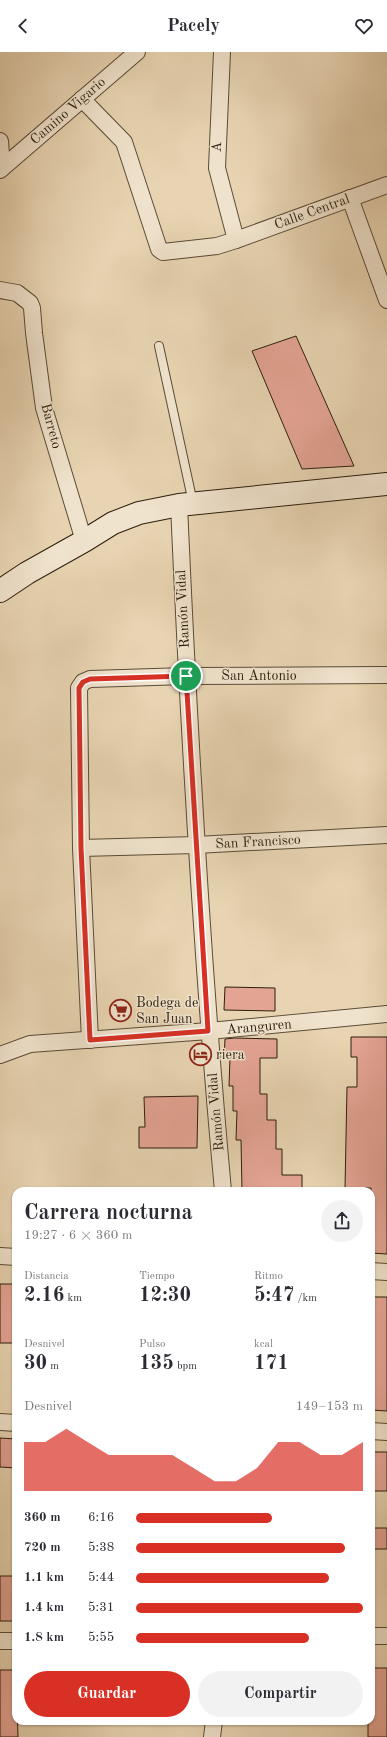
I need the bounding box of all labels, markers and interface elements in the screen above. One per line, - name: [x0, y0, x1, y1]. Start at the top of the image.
- icon: back: [12, 15, 34, 37]
- icon: heart: [353, 15, 375, 37]
- text: Pacely: [167, 17, 220, 35]
- street label: Camino Vigario: [28, 75, 108, 147]
- street label: A: [210, 141, 224, 153]
- street label: Calle Central: [273, 192, 352, 232]
- street label: Barreto: [38, 402, 64, 450]
- street label: Ramón Vidal: [174, 569, 192, 649]
- pin: [169, 659, 203, 693]
- icon: arrive: [175, 665, 197, 687]
- street label: San Antonio: [221, 669, 297, 683]
- street label: San Francisco: [215, 833, 301, 851]
- place label: Bodega de San Juan: [136, 996, 199, 1026]
- supermarket icon: Bodega de San Juan: [108, 998, 134, 1024]
- street label: Aranguren: [226, 1017, 293, 1037]
- hotel icon: riera: [187, 1042, 213, 1068]
- place label: riera: [216, 1048, 245, 1062]
- street label: Ramón Vidal: [206, 1072, 226, 1152]
- button: share: [321, 1200, 363, 1242]
- text: Carrera nocturna: [24, 1202, 193, 1224]
- text: 19:27 · 6 × 360 m: [24, 1229, 132, 1242]
- text: Distancia: [24, 1271, 69, 1282]
- text: Tiempo: [139, 1271, 175, 1282]
- text: Ritmo: [254, 1271, 283, 1282]
- text: 2.16: [24, 1286, 64, 1306]
- text: 12:30: [139, 1286, 191, 1306]
- text: 5:47: [254, 1286, 294, 1306]
- text: km: [64, 1293, 82, 1304]
- text: /km: [294, 1293, 317, 1304]
- text: Desnivel: [24, 1339, 65, 1350]
- text: Pulso: [139, 1339, 166, 1350]
- text: kcal: [254, 1339, 273, 1350]
- text: 30: [24, 1354, 47, 1374]
- text: 135: [139, 1354, 174, 1374]
- text: 171: [254, 1354, 289, 1374]
- text: m: [47, 1361, 59, 1372]
- text: bpm: [174, 1361, 197, 1372]
- text: Desnivel: [24, 1400, 72, 1413]
- text: 149–153 m: [296, 1400, 363, 1413]
- text: 360 m: [24, 1511, 61, 1524]
- text: 6:16: [88, 1511, 114, 1524]
- text: 720 m: [24, 1541, 61, 1554]
- text: 5:38: [88, 1541, 114, 1554]
- text: 1.1 km: [24, 1571, 64, 1584]
- text: 5:44: [88, 1571, 114, 1584]
- text: 1.4 km: [24, 1601, 64, 1614]
- text: 5:31: [88, 1601, 114, 1614]
- text: 1.8 km: [24, 1631, 64, 1644]
- text: 5:55: [88, 1631, 114, 1644]
- button: Guardar: [24, 1671, 190, 1717]
- button: Compartir: [198, 1671, 363, 1717]

